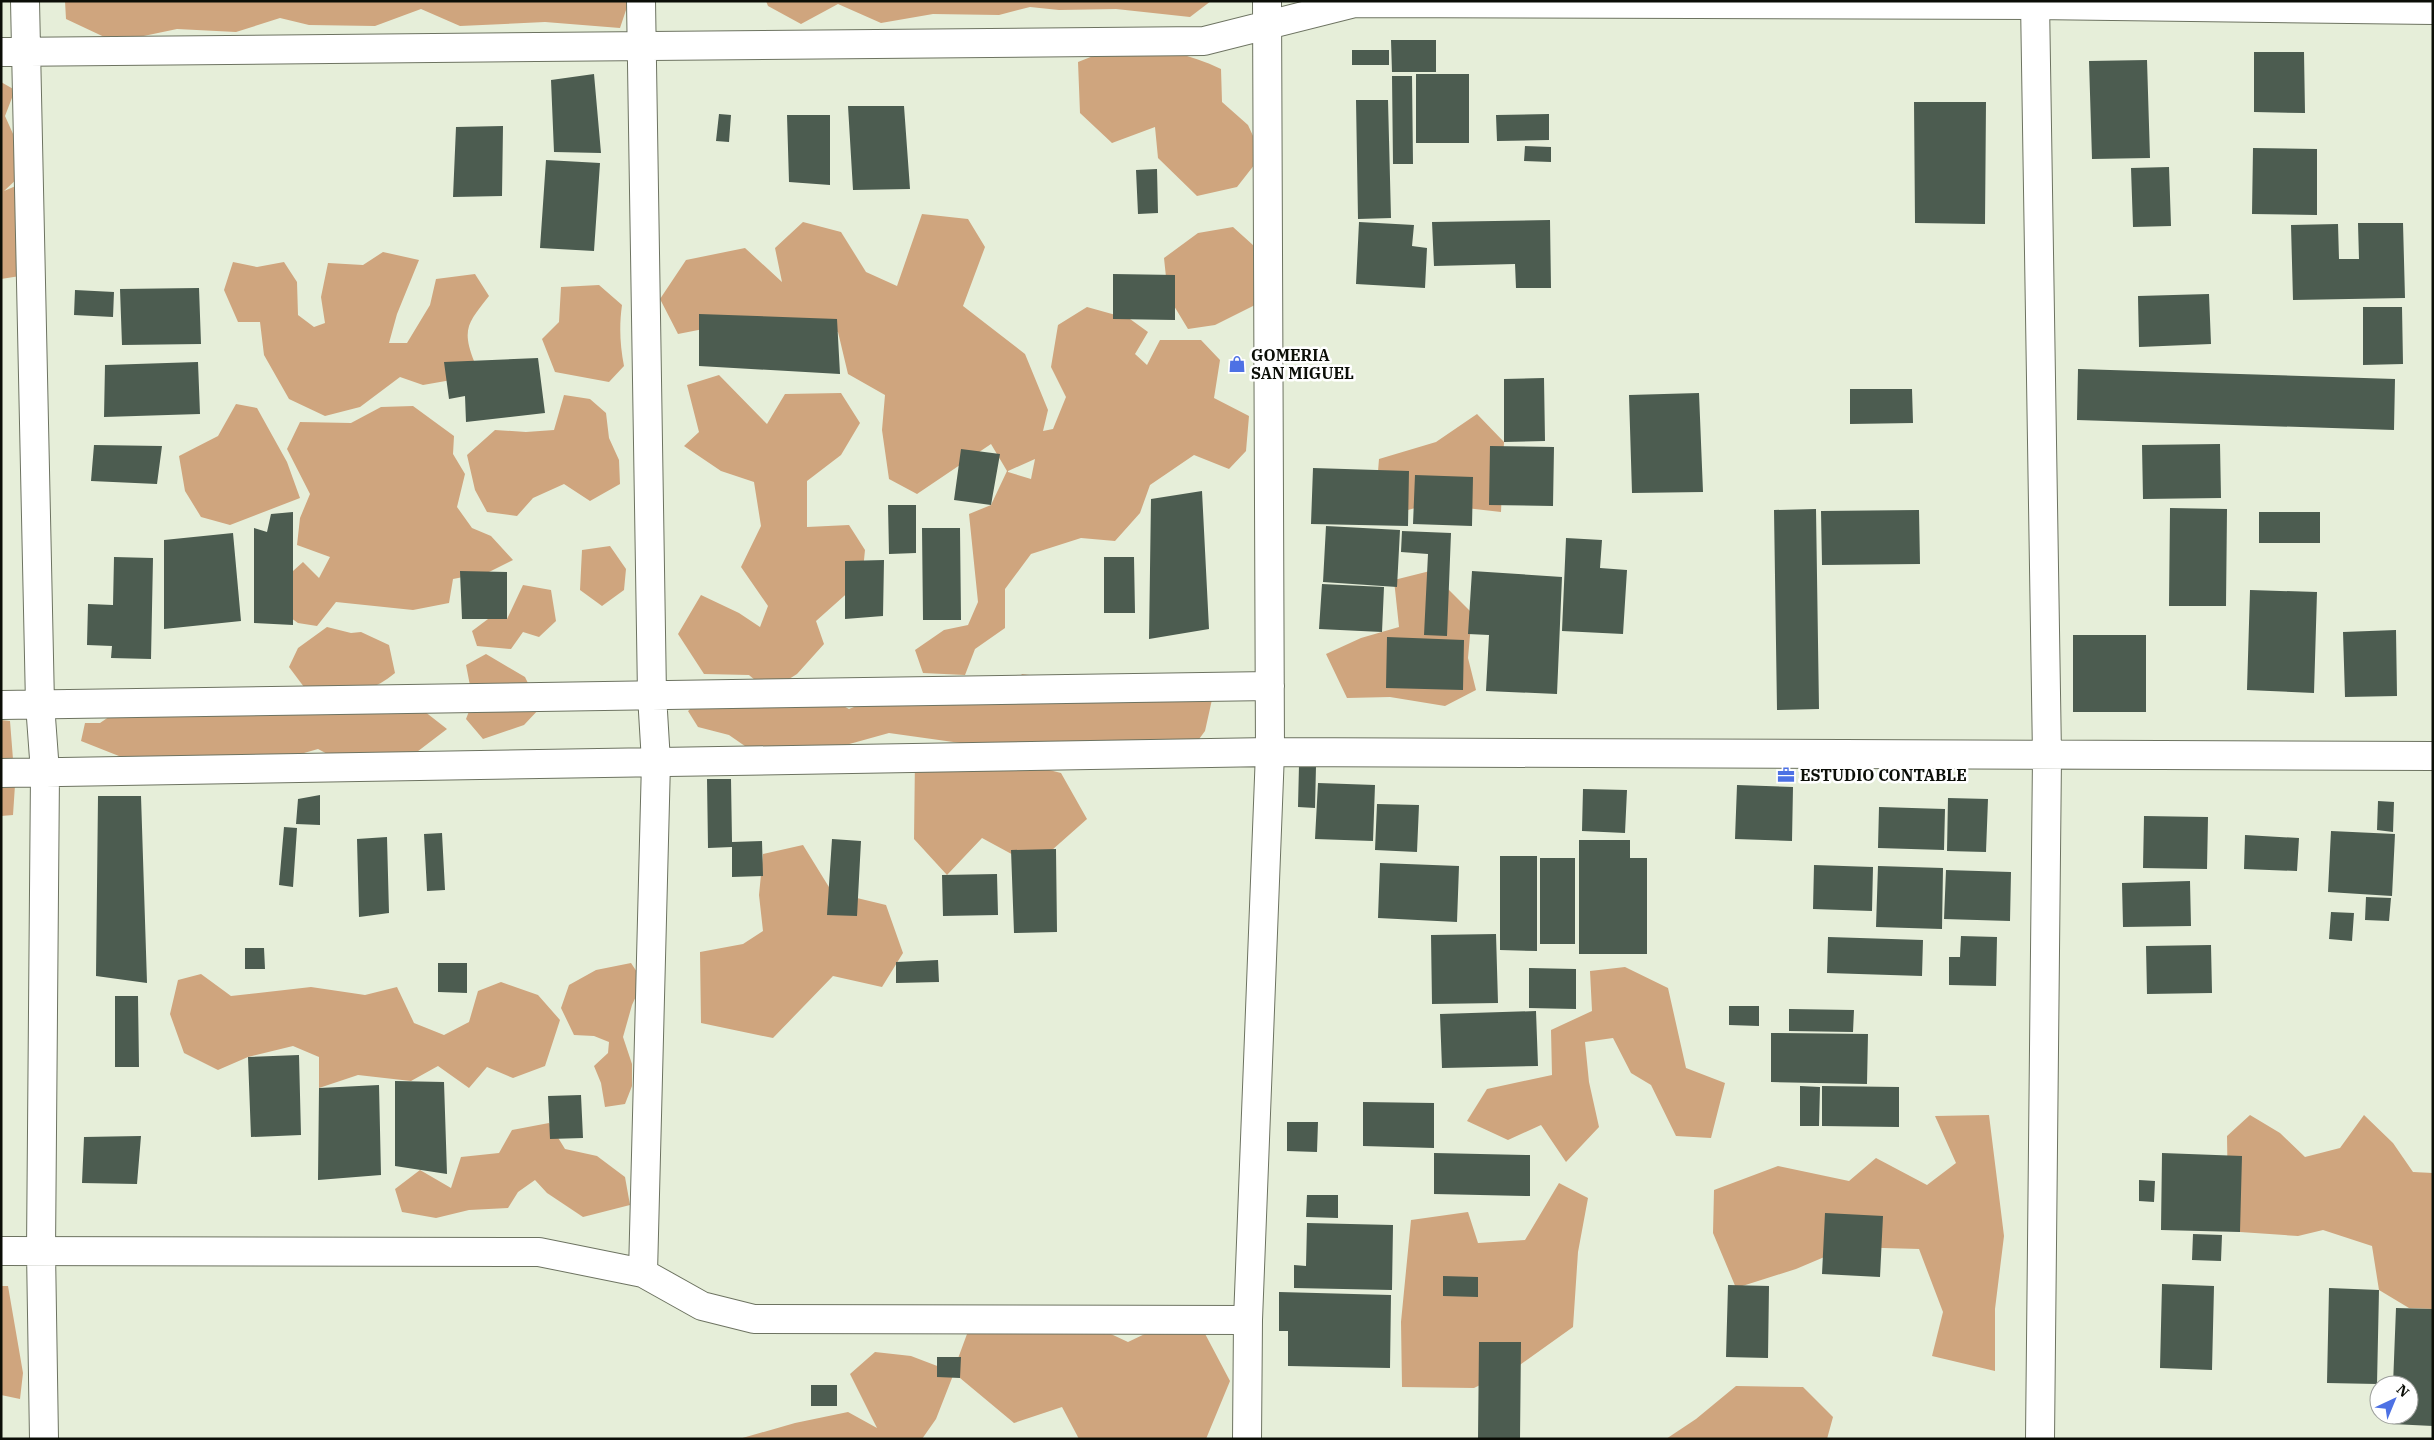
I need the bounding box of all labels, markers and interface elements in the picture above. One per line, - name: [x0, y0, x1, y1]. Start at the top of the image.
- place label: GOMERIA SAN MIGUEL: [1251, 345, 1354, 383]
- shop icon: GOMERIA SAN MIGUEL: [1227, 354, 1247, 374]
- office icon: ESTUDIO CONTABLE: [1776, 765, 1796, 785]
- place label: ESTUDIO CONTABLE: [1800, 765, 1967, 785]
- north arrow: [2369, 1375, 2419, 1425]
- text: N: [2393, 1380, 2413, 1401]

